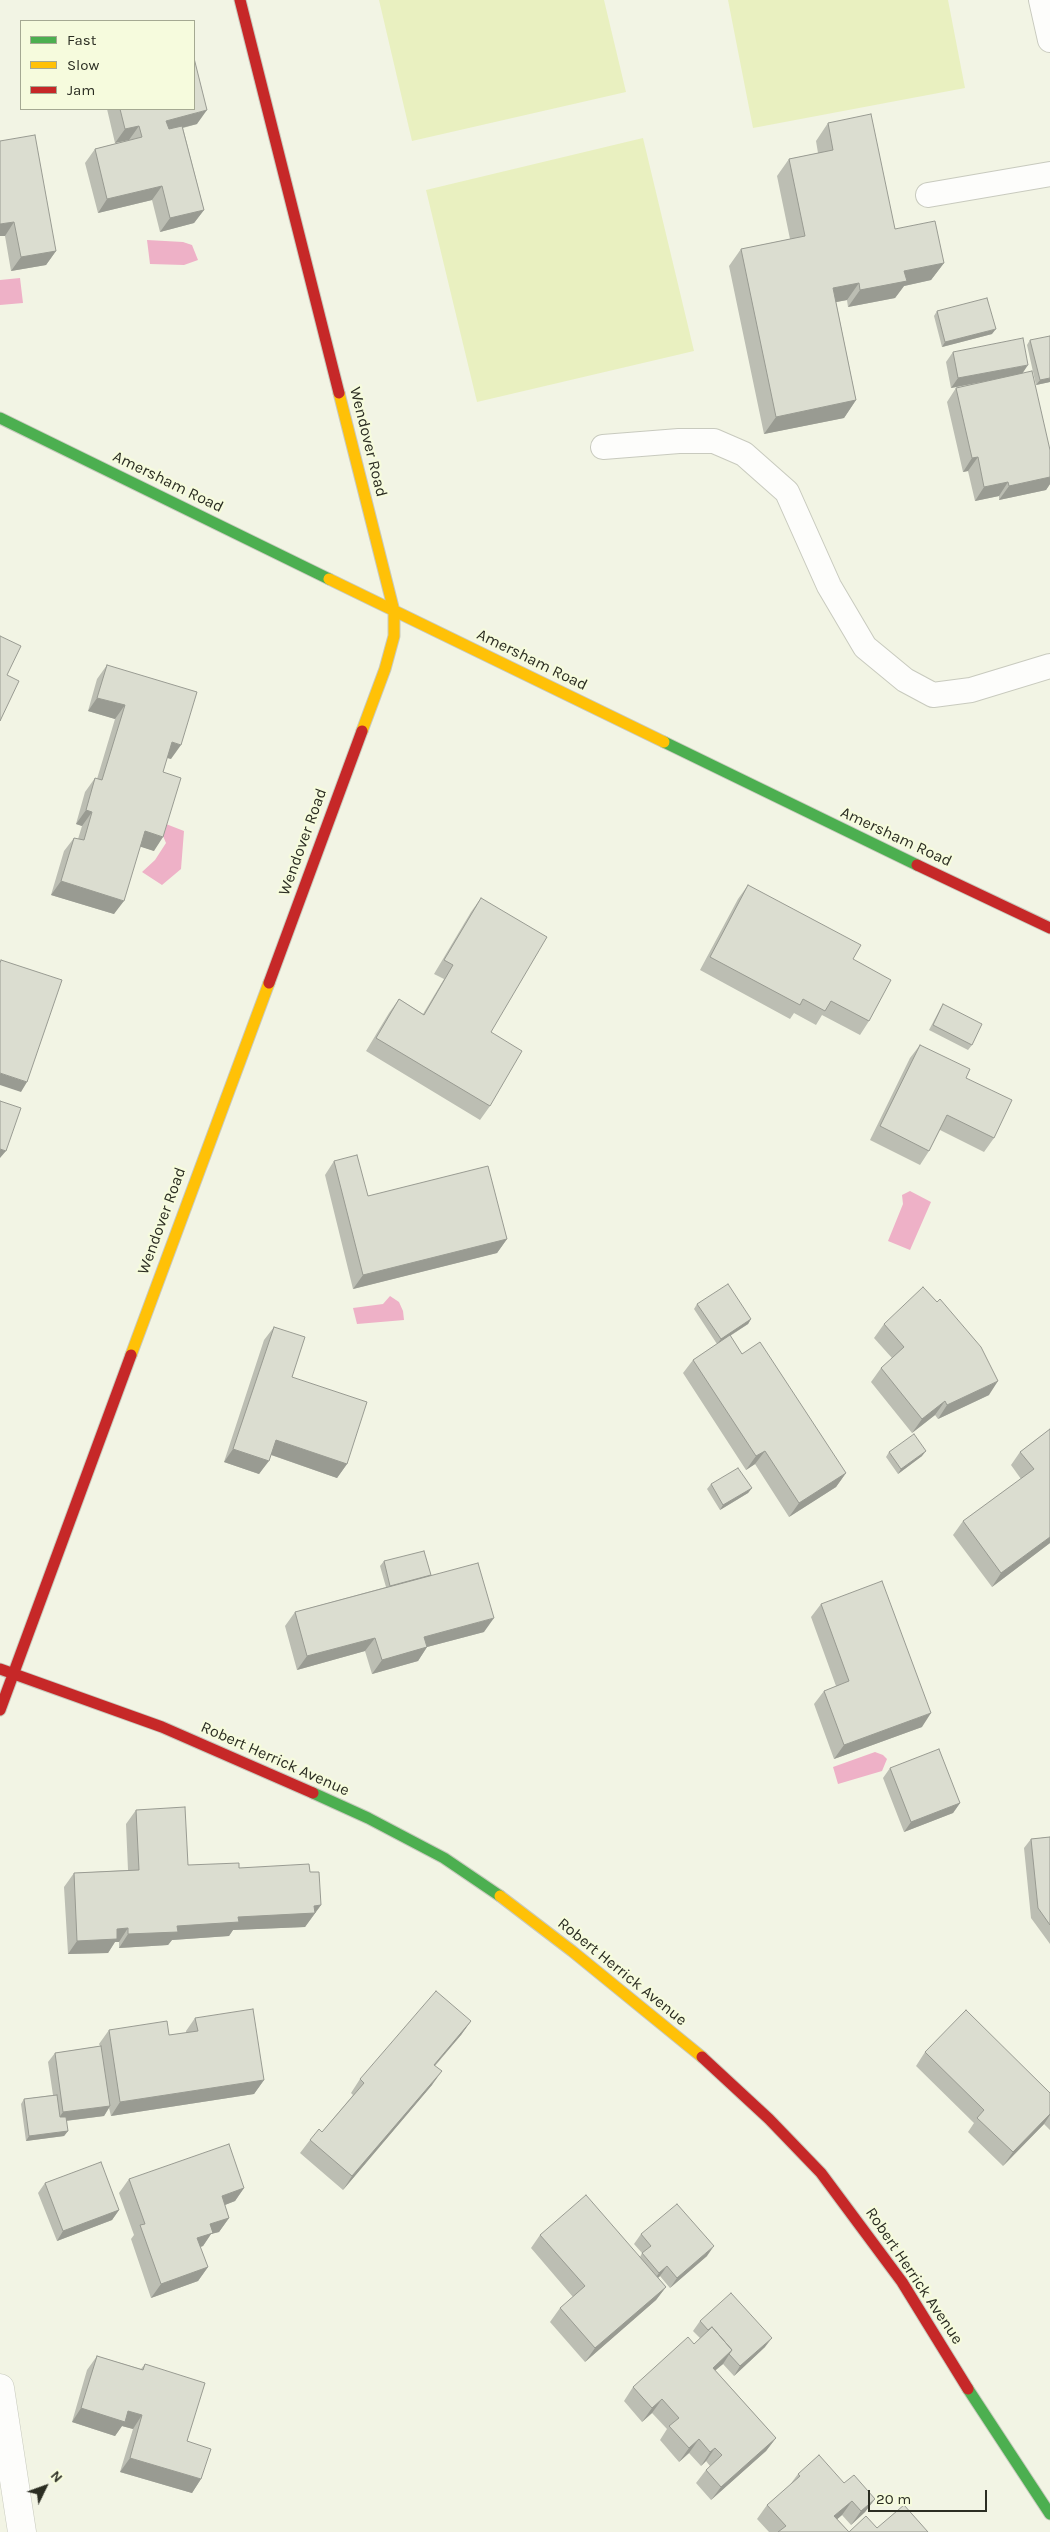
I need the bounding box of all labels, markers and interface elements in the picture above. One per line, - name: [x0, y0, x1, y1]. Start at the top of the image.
- legend: [20, 20, 195, 110]
- text: Fast: [67, 31, 96, 49]
- text: Slow: [67, 56, 99, 74]
- text: Jam: [67, 81, 95, 99]
- street label: Wendover Road: [345, 385, 391, 499]
- street label: Amersham Road: [110, 447, 226, 517]
- street label: Amersham Road: [474, 625, 590, 695]
- street label: Wendover Road: [275, 786, 331, 898]
- street label: Amersham Road: [837, 803, 955, 871]
- street label: Wendover Road: [134, 1165, 190, 1277]
- street label: Robert Herrick Avenue: [198, 1718, 352, 1800]
- street label: Robert Herrick Avenue: [553, 1914, 691, 2030]
- street label: Robert Herrick Avenue: [861, 2204, 967, 2348]
- north arrow: [20, 2462, 70, 2512]
- text: N: [47, 2467, 66, 2486]
- scale bar: [870, 2480, 989, 2512]
- text: 20 m: [876, 2490, 911, 2508]

